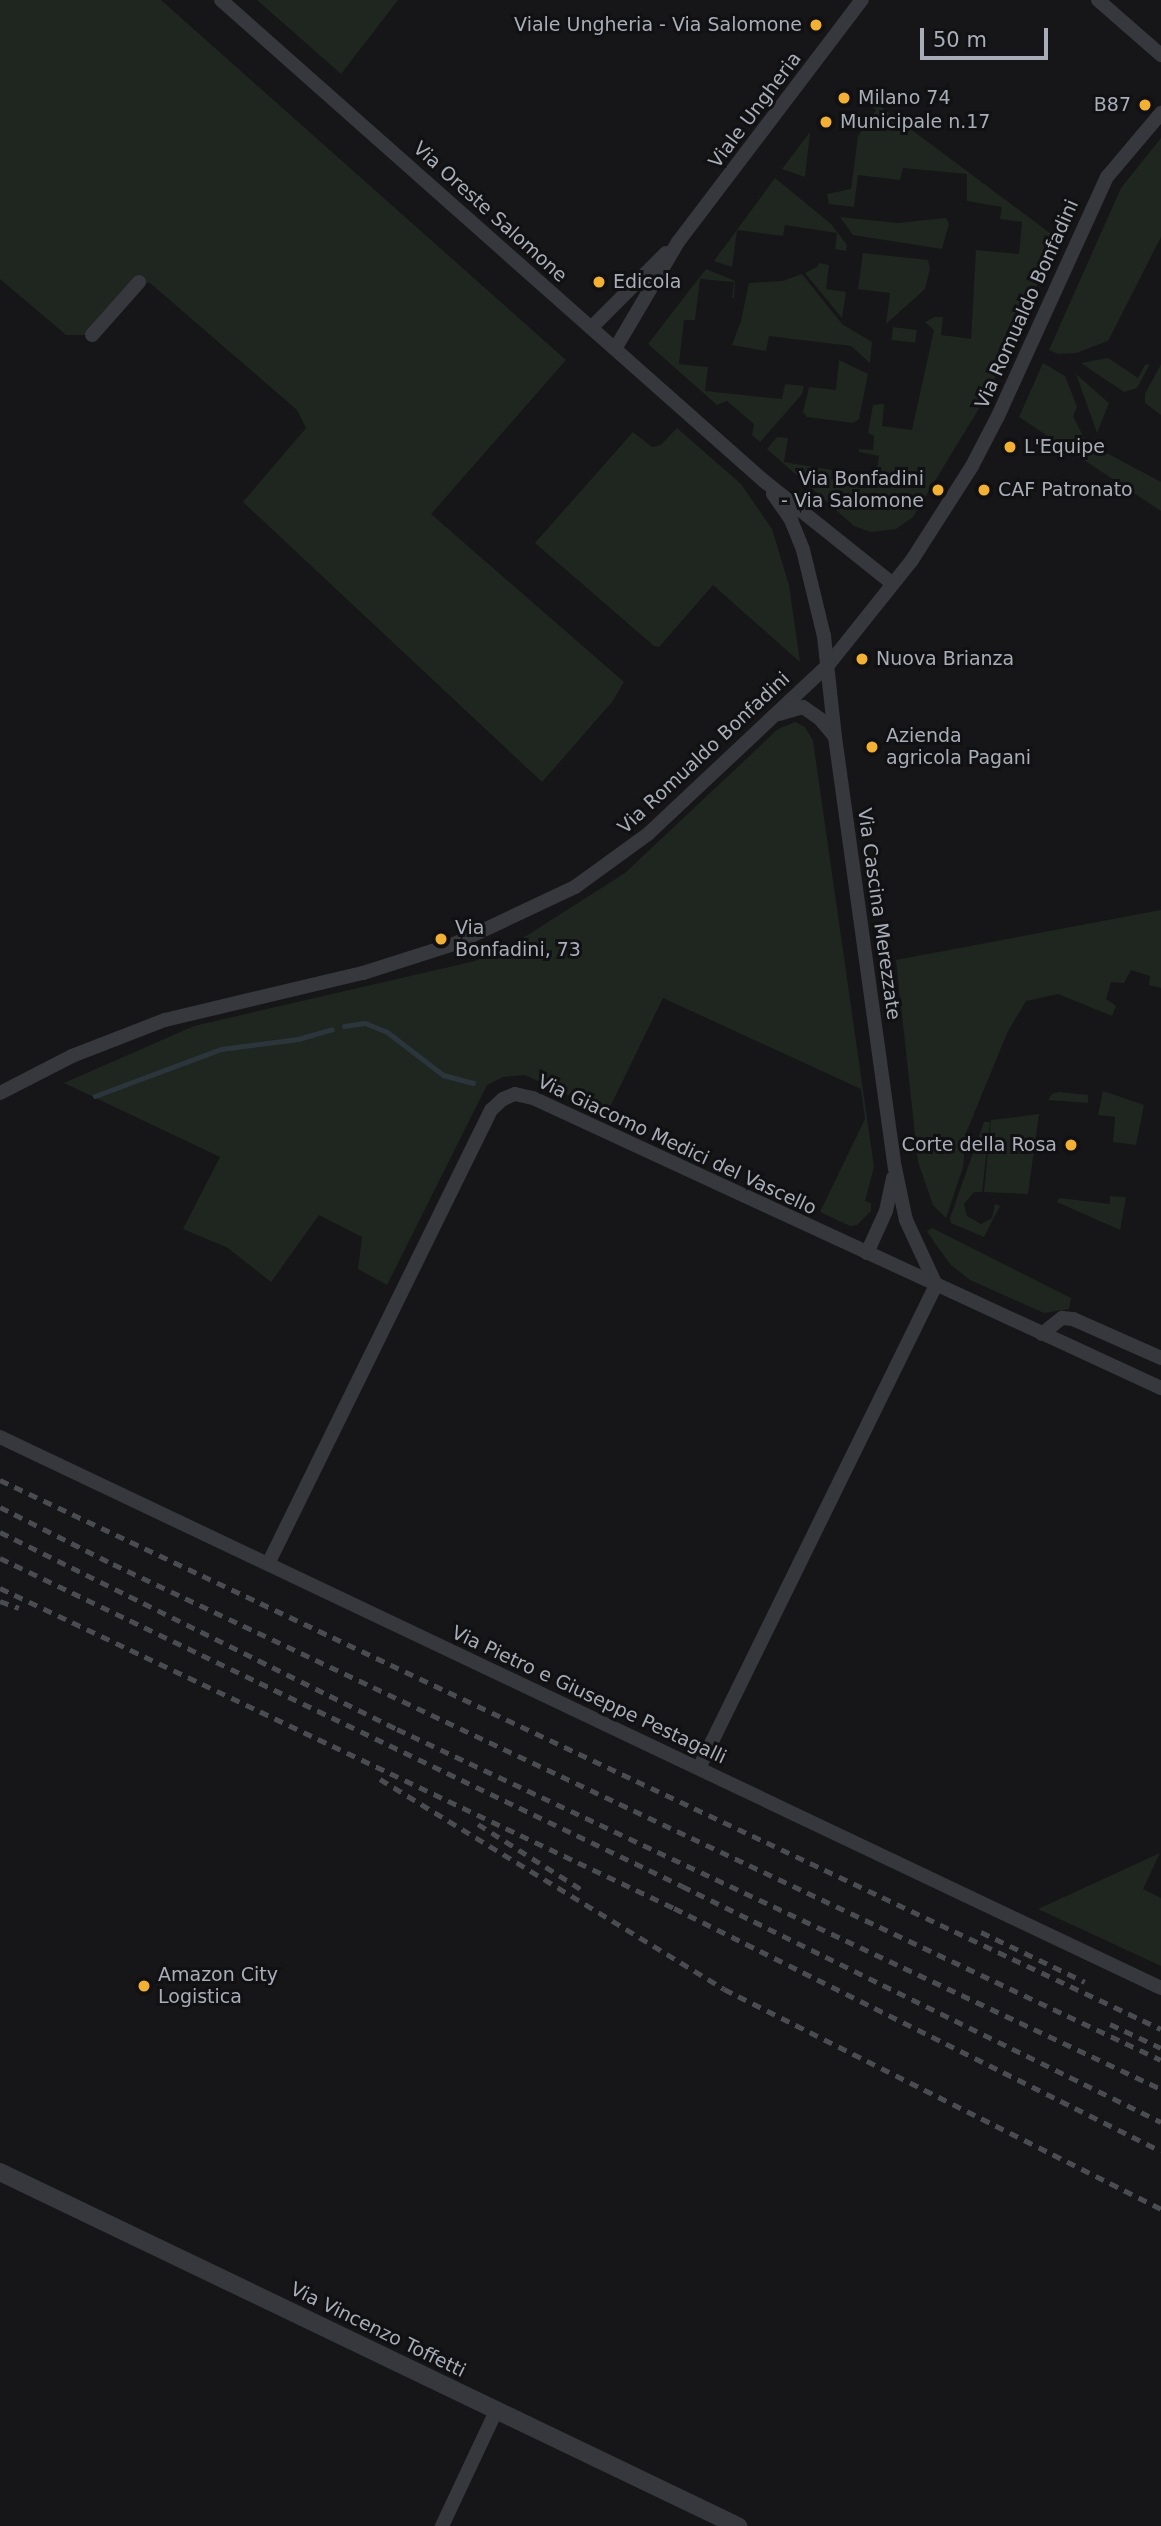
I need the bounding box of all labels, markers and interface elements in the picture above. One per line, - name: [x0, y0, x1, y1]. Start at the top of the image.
- place label: Viale Ungheria - Via Salomone: [514, 14, 802, 36]
- scale bar: [923, 14, 1051, 58]
- marker: Viale Ungheria - Via Salomone: [808, 17, 824, 33]
- text: 50 m: [933, 28, 987, 52]
- street label: Viale Ungheria: [704, 48, 806, 172]
- place label: Milano 74: [858, 87, 950, 109]
- marker: Milano 74: [836, 90, 852, 106]
- place label: B87: [1094, 94, 1131, 116]
- marker: B87: [1137, 97, 1153, 113]
- place label: Municipale n.17: [840, 111, 990, 133]
- marker: Municipale n.17: [818, 114, 834, 130]
- street label: Via Oreste Salomone: [408, 137, 572, 287]
- street label: Via Romualdo Bonfadini: [971, 196, 1083, 412]
- place label: Edicola: [613, 271, 681, 293]
- marker: Edicola: [591, 274, 607, 290]
- place label: L'Equipe: [1024, 436, 1105, 458]
- marker: L'Equipe: [1002, 439, 1018, 455]
- place label: Via Bonfadini - Via Salomone: [781, 468, 924, 512]
- place label: CAF Patronato: [998, 479, 1133, 501]
- marker: Via Bonfadini - Via Salomone: [930, 482, 946, 498]
- marker: CAF Patronato: [976, 482, 992, 498]
- place label: Nuova Brianza: [876, 648, 1014, 670]
- marker: Nuova Brianza: [854, 651, 870, 667]
- street label: Via Romualdo Bonfadini: [613, 667, 795, 839]
- place label: Azienda agricola Pagani: [886, 725, 1031, 769]
- marker: Azienda agricola Pagani: [864, 739, 880, 755]
- street label: Via Cascina Merezzate: [853, 807, 905, 1021]
- place label: Via Bonfadini, 73: [455, 917, 581, 961]
- marker: Via Bonfadini, 73: [433, 931, 449, 947]
- street label: Via Giacomo Medici del Vascello: [534, 1070, 820, 1220]
- place label: Corte della Rosa: [902, 1134, 1057, 1156]
- marker: Corte della Rosa: [1063, 1137, 1079, 1153]
- street label: Via Pietro e Giuseppe Pestagalli: [448, 1621, 730, 1769]
- place label: Amazon City Logistica: [158, 1964, 278, 2008]
- marker: Amazon City Logistica: [136, 1978, 152, 1994]
- street label: Via Vincenzo Toffetti: [287, 2278, 469, 2382]

